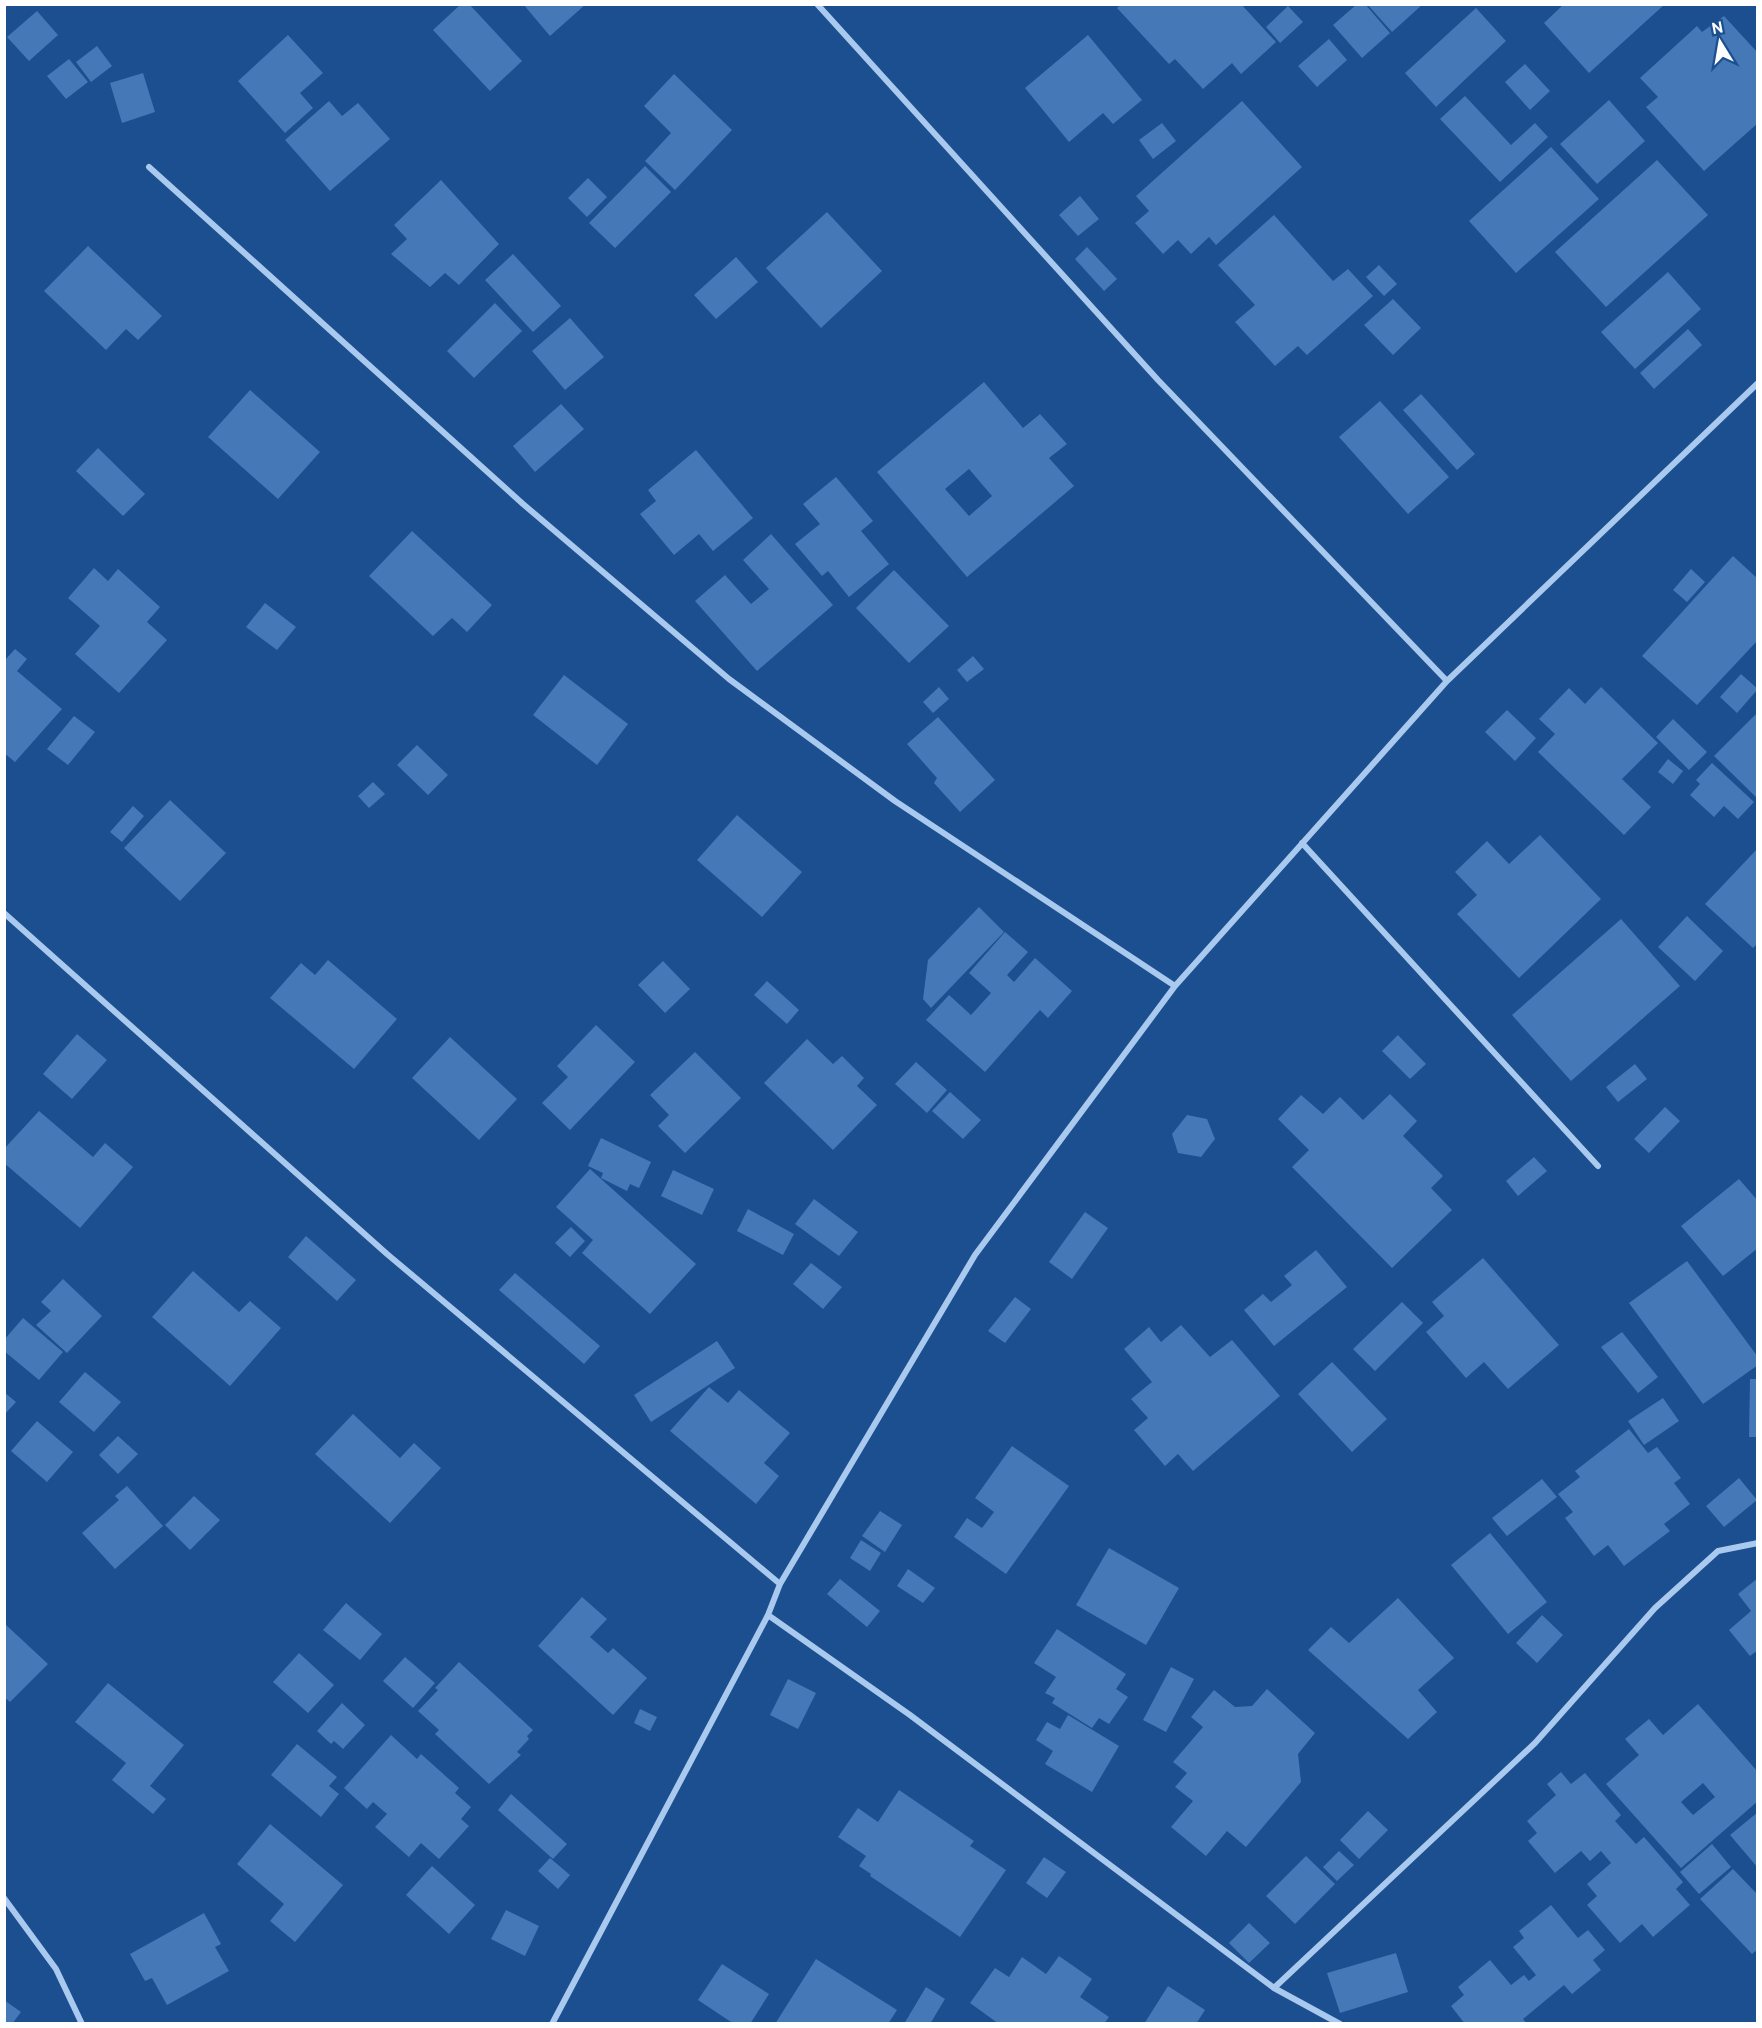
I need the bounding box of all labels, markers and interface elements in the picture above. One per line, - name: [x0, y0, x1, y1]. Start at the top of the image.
- north arrow: [1690, 12, 1750, 72]
- text: N: [1710, 18, 1725, 40]

